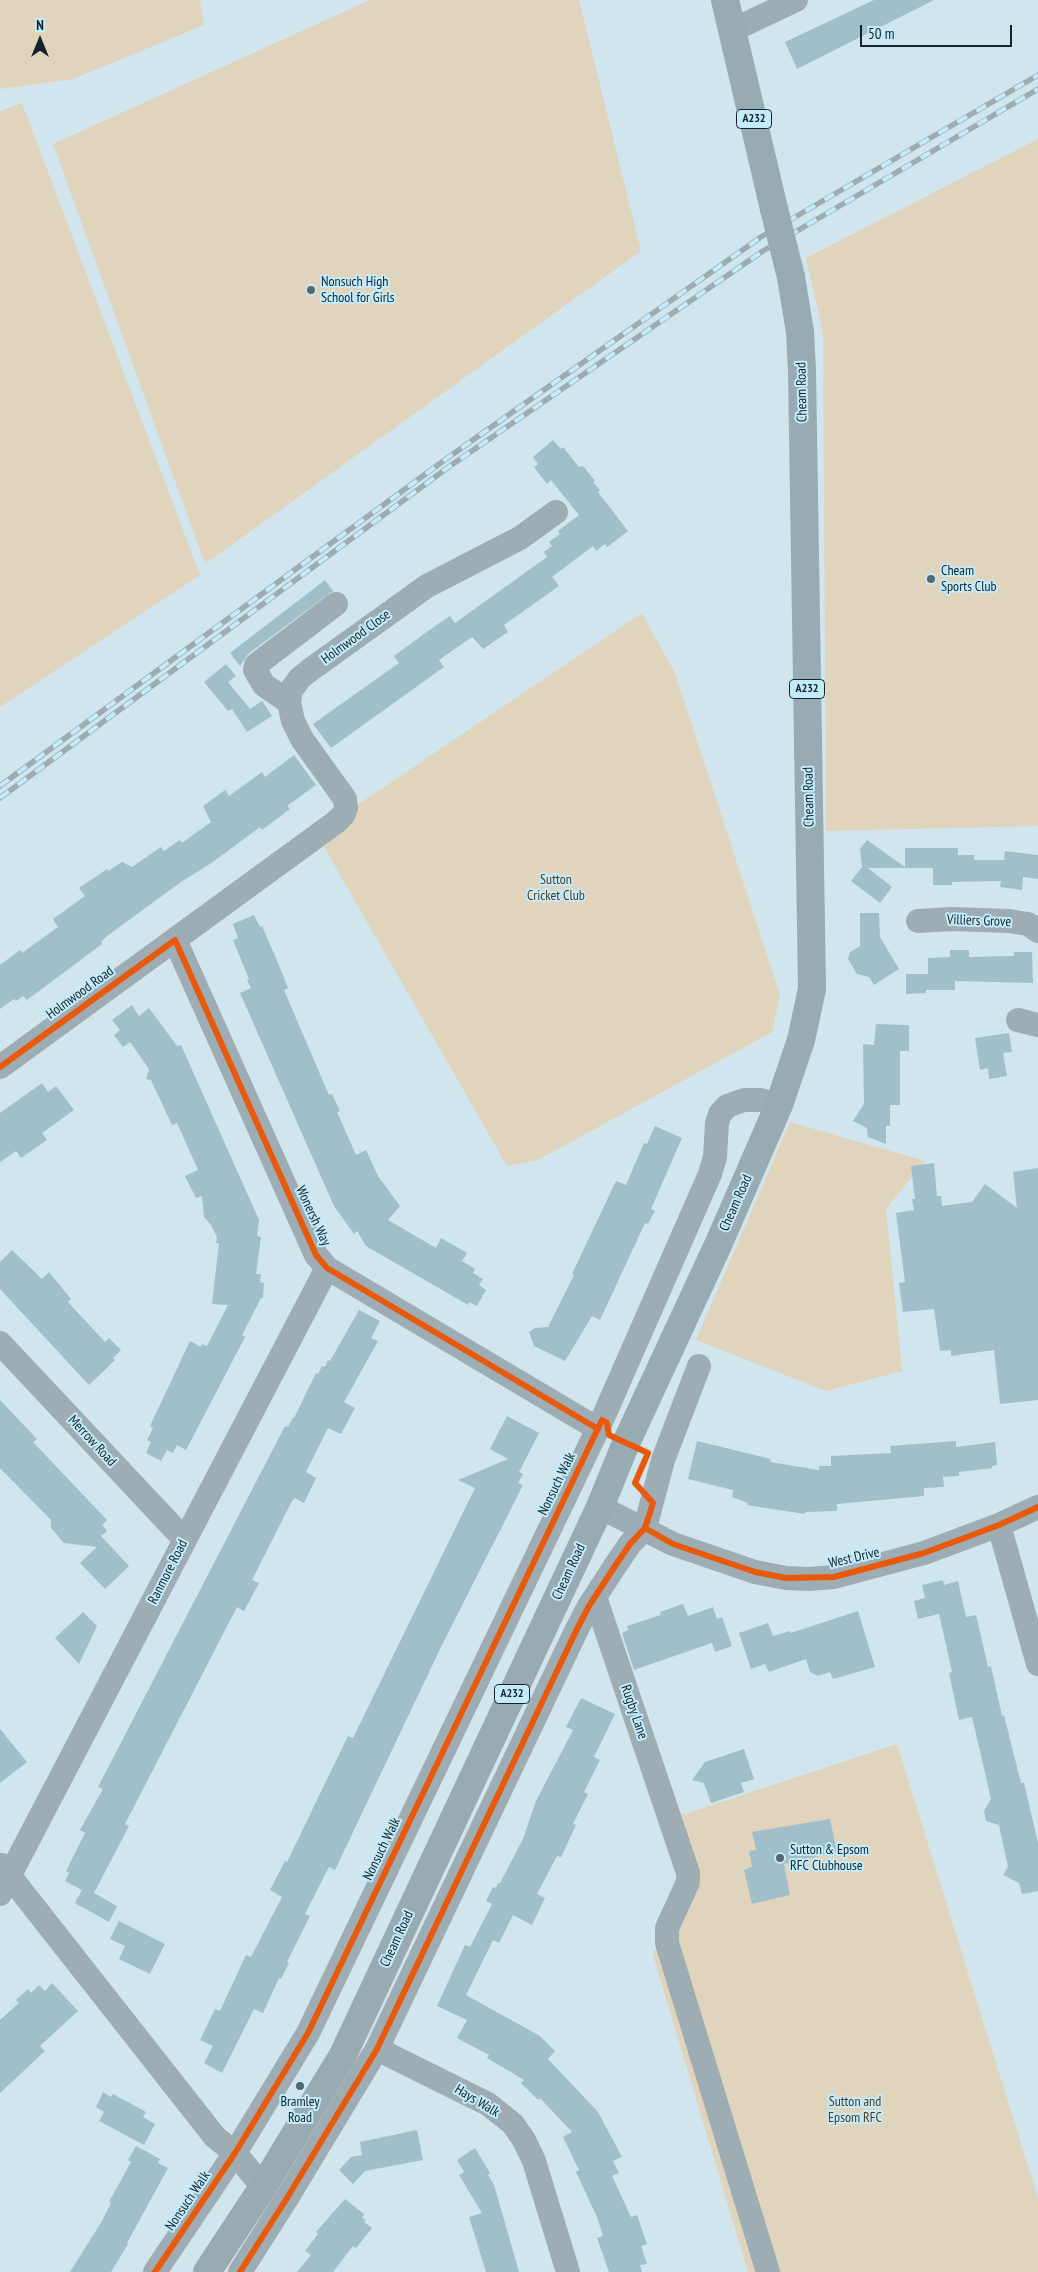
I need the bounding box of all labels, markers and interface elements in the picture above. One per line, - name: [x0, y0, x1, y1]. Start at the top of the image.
- north arrow: [15, 15, 65, 65]
- scale bar: [863, 15, 1016, 47]
- text: N: [36, 16, 44, 34]
- text: 50 m: [868, 24, 894, 43]
- road number: A232: [736, 110, 772, 128]
- place label: Nonsuch High School for Girls: [321, 274, 395, 306]
- marker: Nonsuch High School for Girls: [305, 284, 317, 296]
- street label: Cheam Road: [793, 362, 811, 422]
- place label: Cheam Sports Club: [941, 563, 997, 596]
- marker: Cheam Sports Club: [925, 573, 937, 585]
- street label: Holmwood Close: [318, 606, 394, 668]
- road number: A232: [790, 680, 824, 699]
- street label: Cheam Road: [800, 767, 818, 827]
- park label: Sutton Cricket Club: [527, 872, 585, 904]
- street label: Villiers Grove: [947, 911, 1011, 931]
- street label: Holmwood Road: [43, 963, 117, 1023]
- street label: Cheam Road: [716, 1172, 756, 1234]
- street label: Wonersh Way: [292, 1183, 334, 1249]
- street label: Merrow Road: [64, 1412, 120, 1470]
- street label: Nonsuch Walk: [535, 1450, 579, 1518]
- street label: Ranmore Road: [145, 1537, 191, 1607]
- street label: Cheam Road: [549, 1541, 589, 1603]
- street label: West Drive: [827, 1544, 881, 1572]
- street label: Rugby Lane: [617, 1683, 651, 1741]
- road number: A232: [494, 1685, 530, 1704]
- street label: Nonsuch Walk: [360, 1815, 404, 1883]
- place label: Sutton & Epsom RFC Clubhouse: [790, 1842, 869, 1874]
- marker: Sutton & Epsom RFC Clubhouse: [774, 1852, 786, 1864]
- street label: Cheam Road: [377, 1908, 417, 1970]
- marker: Bramley Road: [294, 2080, 306, 2092]
- street label: Hays Walk: [452, 2081, 502, 2121]
- place label: Bramley Road: [280, 2094, 320, 2126]
- park label: Sutton and Epsom RFC: [828, 2094, 882, 2126]
- street label: Nonsuch Walk: [162, 2168, 214, 2234]

